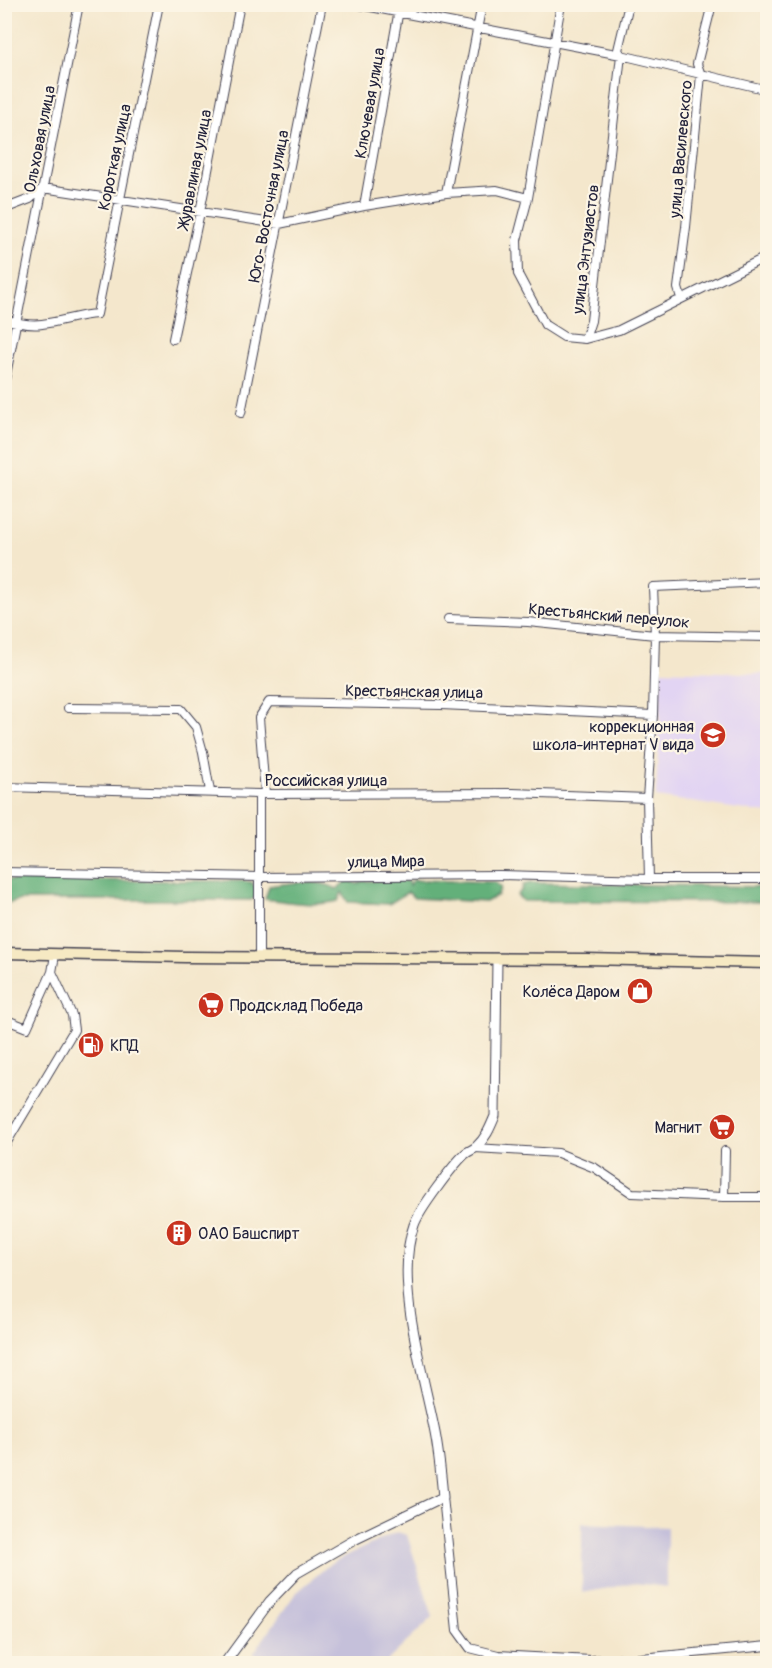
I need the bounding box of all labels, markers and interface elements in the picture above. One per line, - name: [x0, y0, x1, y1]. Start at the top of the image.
- street label: Ключевая улица: [350, 46, 390, 160]
- street label: улица Василевского: [665, 79, 697, 220]
- street label: Ольховая улица: [20, 84, 60, 194]
- street label: Короткая улица: [94, 102, 136, 212]
- street label: Журавлиная улица: [173, 108, 216, 233]
- street label: Юго- Восточная улица: [244, 128, 294, 284]
- street label: улица Энтузиастов: [568, 183, 604, 316]
- street label: Крестьянский переулок: [528, 599, 690, 633]
- street label: Крестьянская улица: [345, 681, 483, 703]
- place label: коррекционная школа-интернат V вида: [533, 717, 694, 755]
- school or university icon: коррекционная школа-интернат V вида: [698, 720, 728, 750]
- street label: Российская улица: [265, 771, 387, 791]
- street label: улица Мира: [346, 851, 425, 873]
- shop icon: Колёса Даром: [625, 976, 655, 1006]
- place label: Колёса Даром: [522, 982, 620, 1002]
- supermarket icon: Продсклад Победа: [196, 990, 226, 1020]
- place label: Продсклад Победа: [230, 996, 363, 1016]
- fuel station icon: КПД: [76, 1030, 106, 1060]
- place label: КПД: [110, 1036, 139, 1056]
- supermarket icon: Магнит: [707, 1112, 737, 1142]
- place label: Магнит: [654, 1118, 702, 1138]
- building icon: ОАО Башспирт: [164, 1218, 194, 1248]
- place label: ОАО Башспирт: [198, 1224, 300, 1244]

